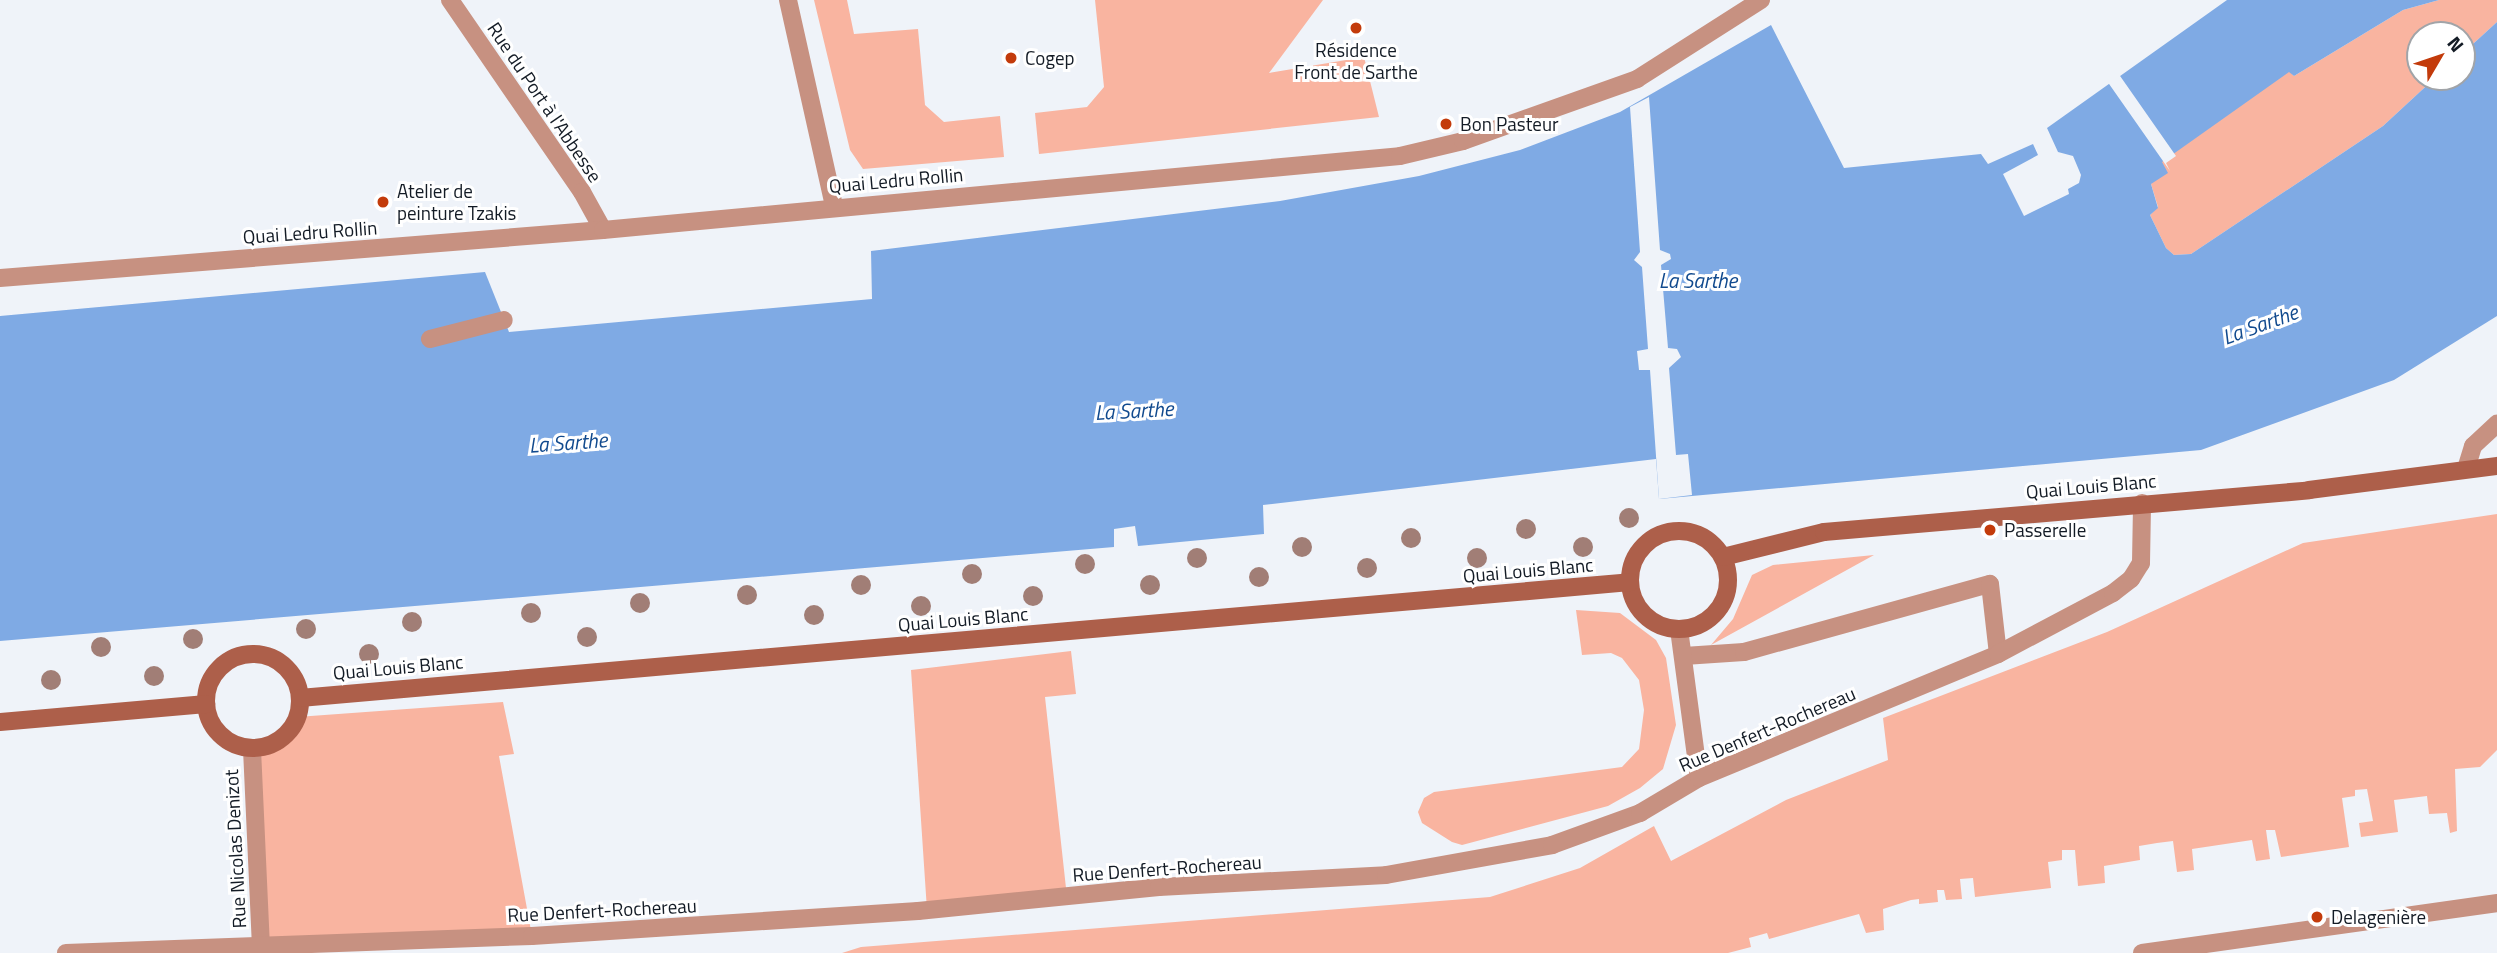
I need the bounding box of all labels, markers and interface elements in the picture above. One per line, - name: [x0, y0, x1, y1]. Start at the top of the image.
- street label: Rue du Port à l'Abbesse: [483, 18, 607, 186]
- marker: Résidence Front de Sarthe: [1348, 20, 1364, 36]
- north arrow: [2406, 21, 2476, 91]
- text: N: [2441, 29, 2472, 58]
- place label: Résidence Front de Sarthe: [1294, 39, 1418, 83]
- place label: Cogep: [1025, 47, 1075, 69]
- marker: Cogep: [1003, 50, 1019, 66]
- place label: Bon Pasteur: [1460, 113, 1559, 135]
- marker: Bon Pasteur: [1438, 116, 1454, 132]
- street label: Quai Ledru Rollin: [828, 163, 964, 197]
- place label: Atelier de peinture Tzakis: [397, 180, 516, 224]
- marker: Atelier de peinture Tzakis: [375, 194, 391, 210]
- street label: Quai Ledru Rollin: [242, 216, 378, 248]
- water label: La Sarthe: [1659, 267, 1737, 293]
- water label: La Sarthe: [2219, 299, 2301, 349]
- water label: La Sarthe: [1094, 395, 1174, 425]
- water label: La Sarthe: [528, 427, 608, 457]
- street label: Quai Louis Blanc: [2025, 469, 2157, 503]
- place label: Passerelle: [2004, 519, 2086, 541]
- marker: Passerelle: [1982, 522, 1998, 538]
- street label: Quai Louis Blanc: [1462, 553, 1594, 587]
- street label: Quai Louis Blanc: [897, 602, 1029, 636]
- street label: Quai Louis Blanc: [332, 650, 464, 684]
- street label: Rue Denfert-Rochereau: [1675, 681, 1859, 777]
- street label: Rue Nicolas Denizot: [219, 769, 251, 929]
- street label: Rue Denfert-Rochereau: [1072, 850, 1262, 886]
- street label: Rue Denfert-Rochereau: [507, 894, 697, 926]
- place label: Delagenière: [2331, 906, 2426, 928]
- marker: Delagenière: [2309, 909, 2325, 925]

